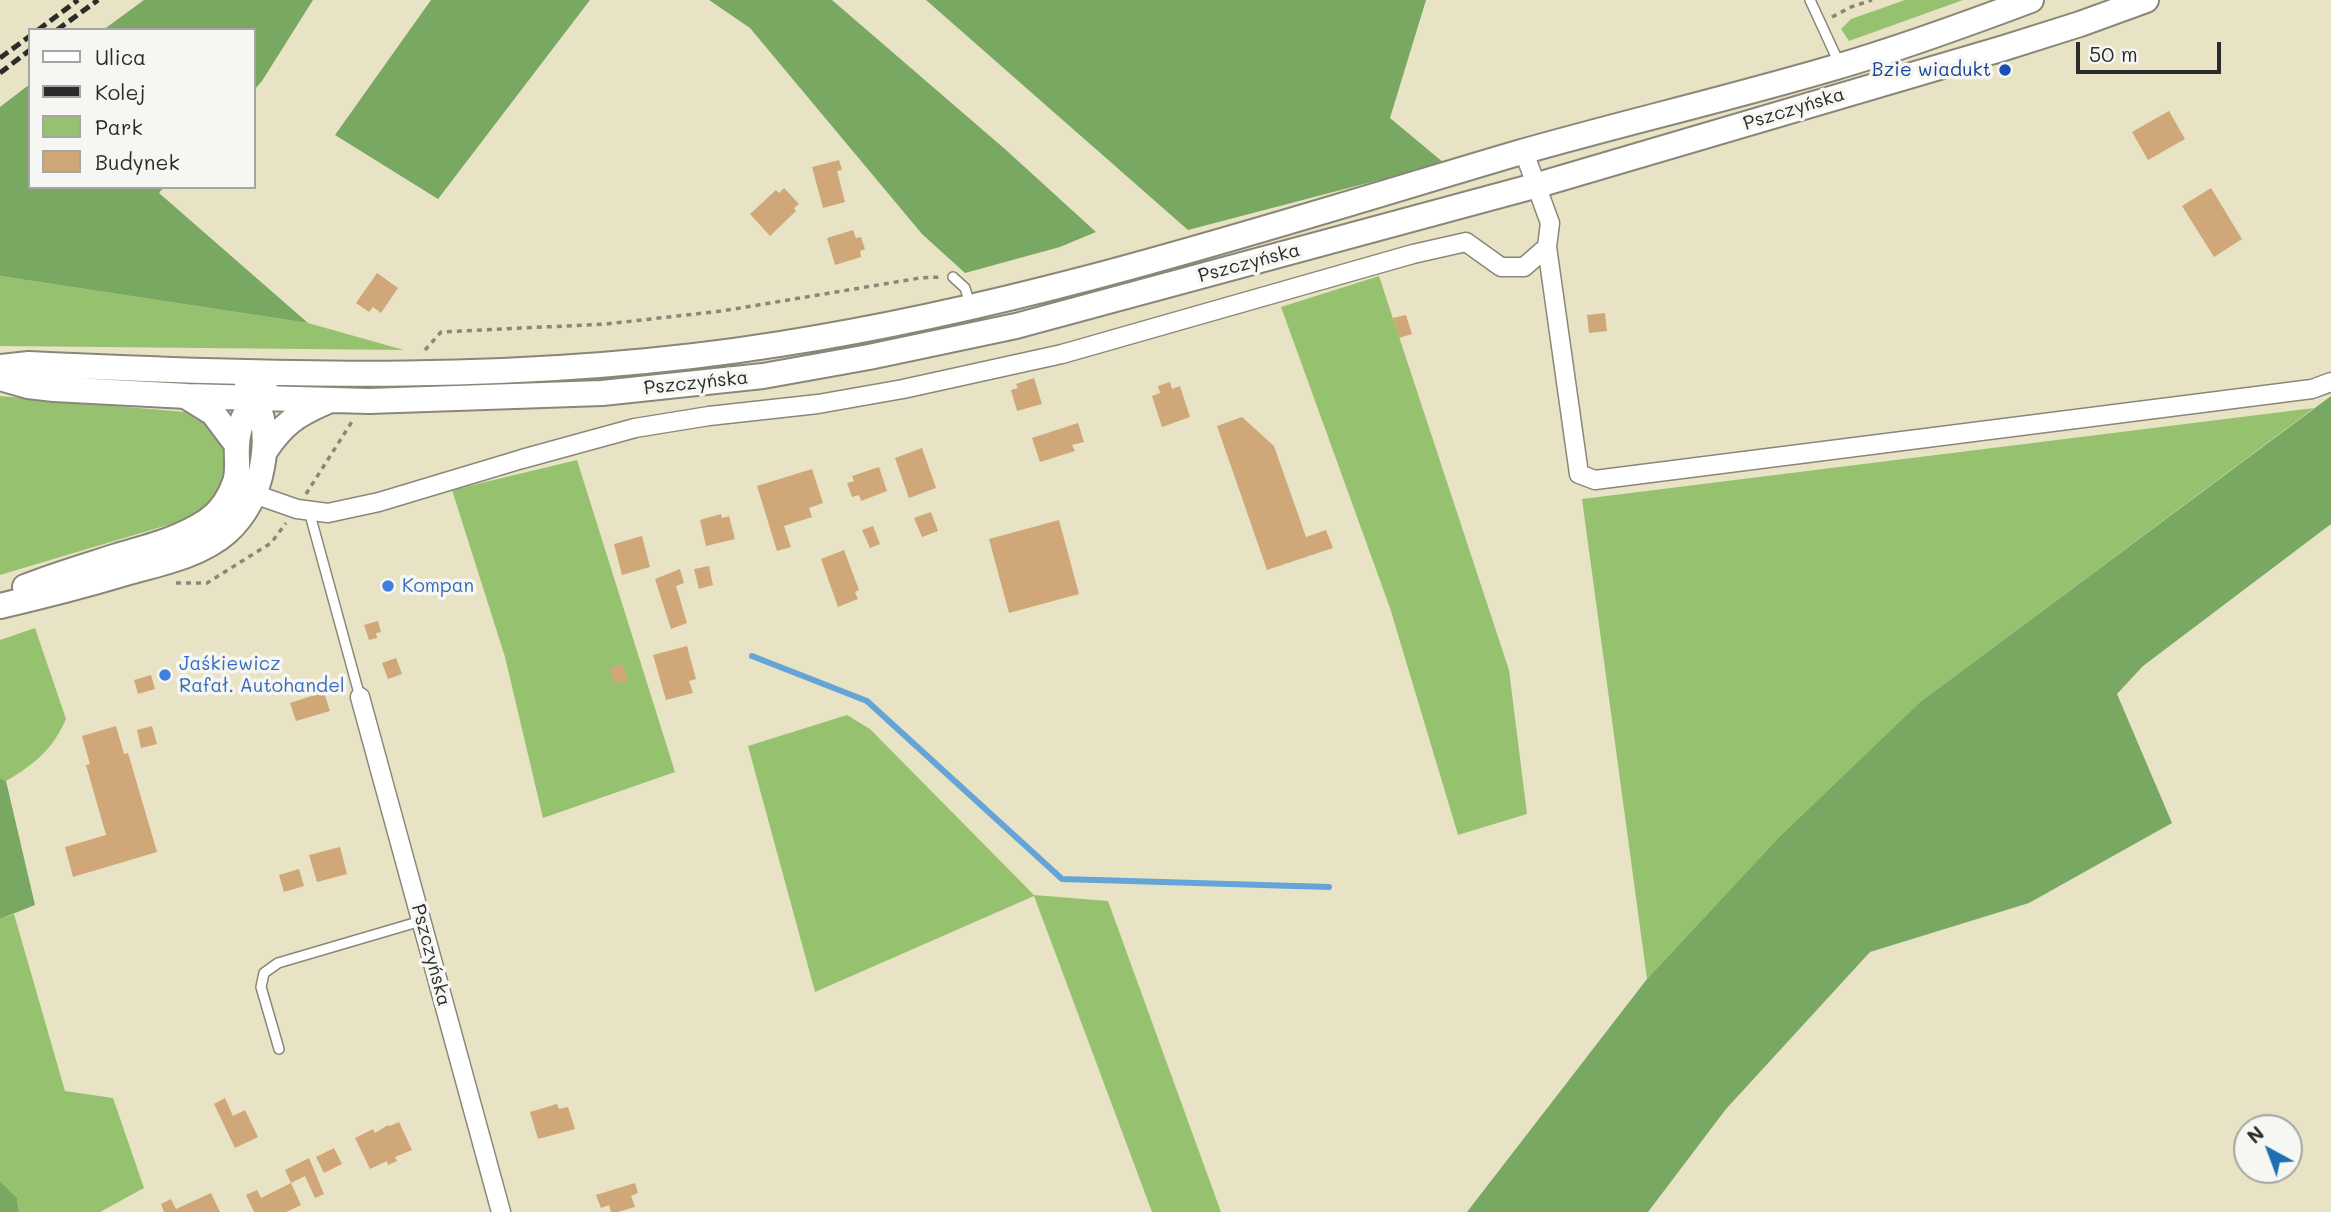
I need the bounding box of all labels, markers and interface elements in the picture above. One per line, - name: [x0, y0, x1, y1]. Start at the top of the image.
- legend: [28, 28, 256, 189]
- scale bar: [2079, 28, 2224, 72]
- text: 50 m: [2089, 40, 2138, 67]
- text: Ulica: [95, 43, 146, 70]
- place label: Bzie wiadukt: [1872, 59, 1991, 81]
- marker: Bzie wiadukt: [1997, 62, 2013, 78]
- text: Kolej: [95, 78, 146, 105]
- street label: Pszczyńska: [1741, 83, 1847, 135]
- text: Park: [95, 113, 143, 140]
- text: Budynek: [95, 148, 180, 175]
- street label: Pszczyńska: [1195, 238, 1303, 288]
- street label: Pszczyńska: [643, 366, 749, 400]
- place label: Kompan: [402, 575, 474, 597]
- marker: Kompan: [380, 578, 396, 594]
- place label: Jaśkiewicz Rafał. Autohandel: [179, 653, 345, 697]
- marker: Jaśkiewicz Rafał. Autohandel: [157, 667, 173, 683]
- street label: Pszczyńska: [406, 901, 456, 1009]
- north arrow: [2233, 1114, 2303, 1184]
- text: N: [2242, 1120, 2269, 1148]

